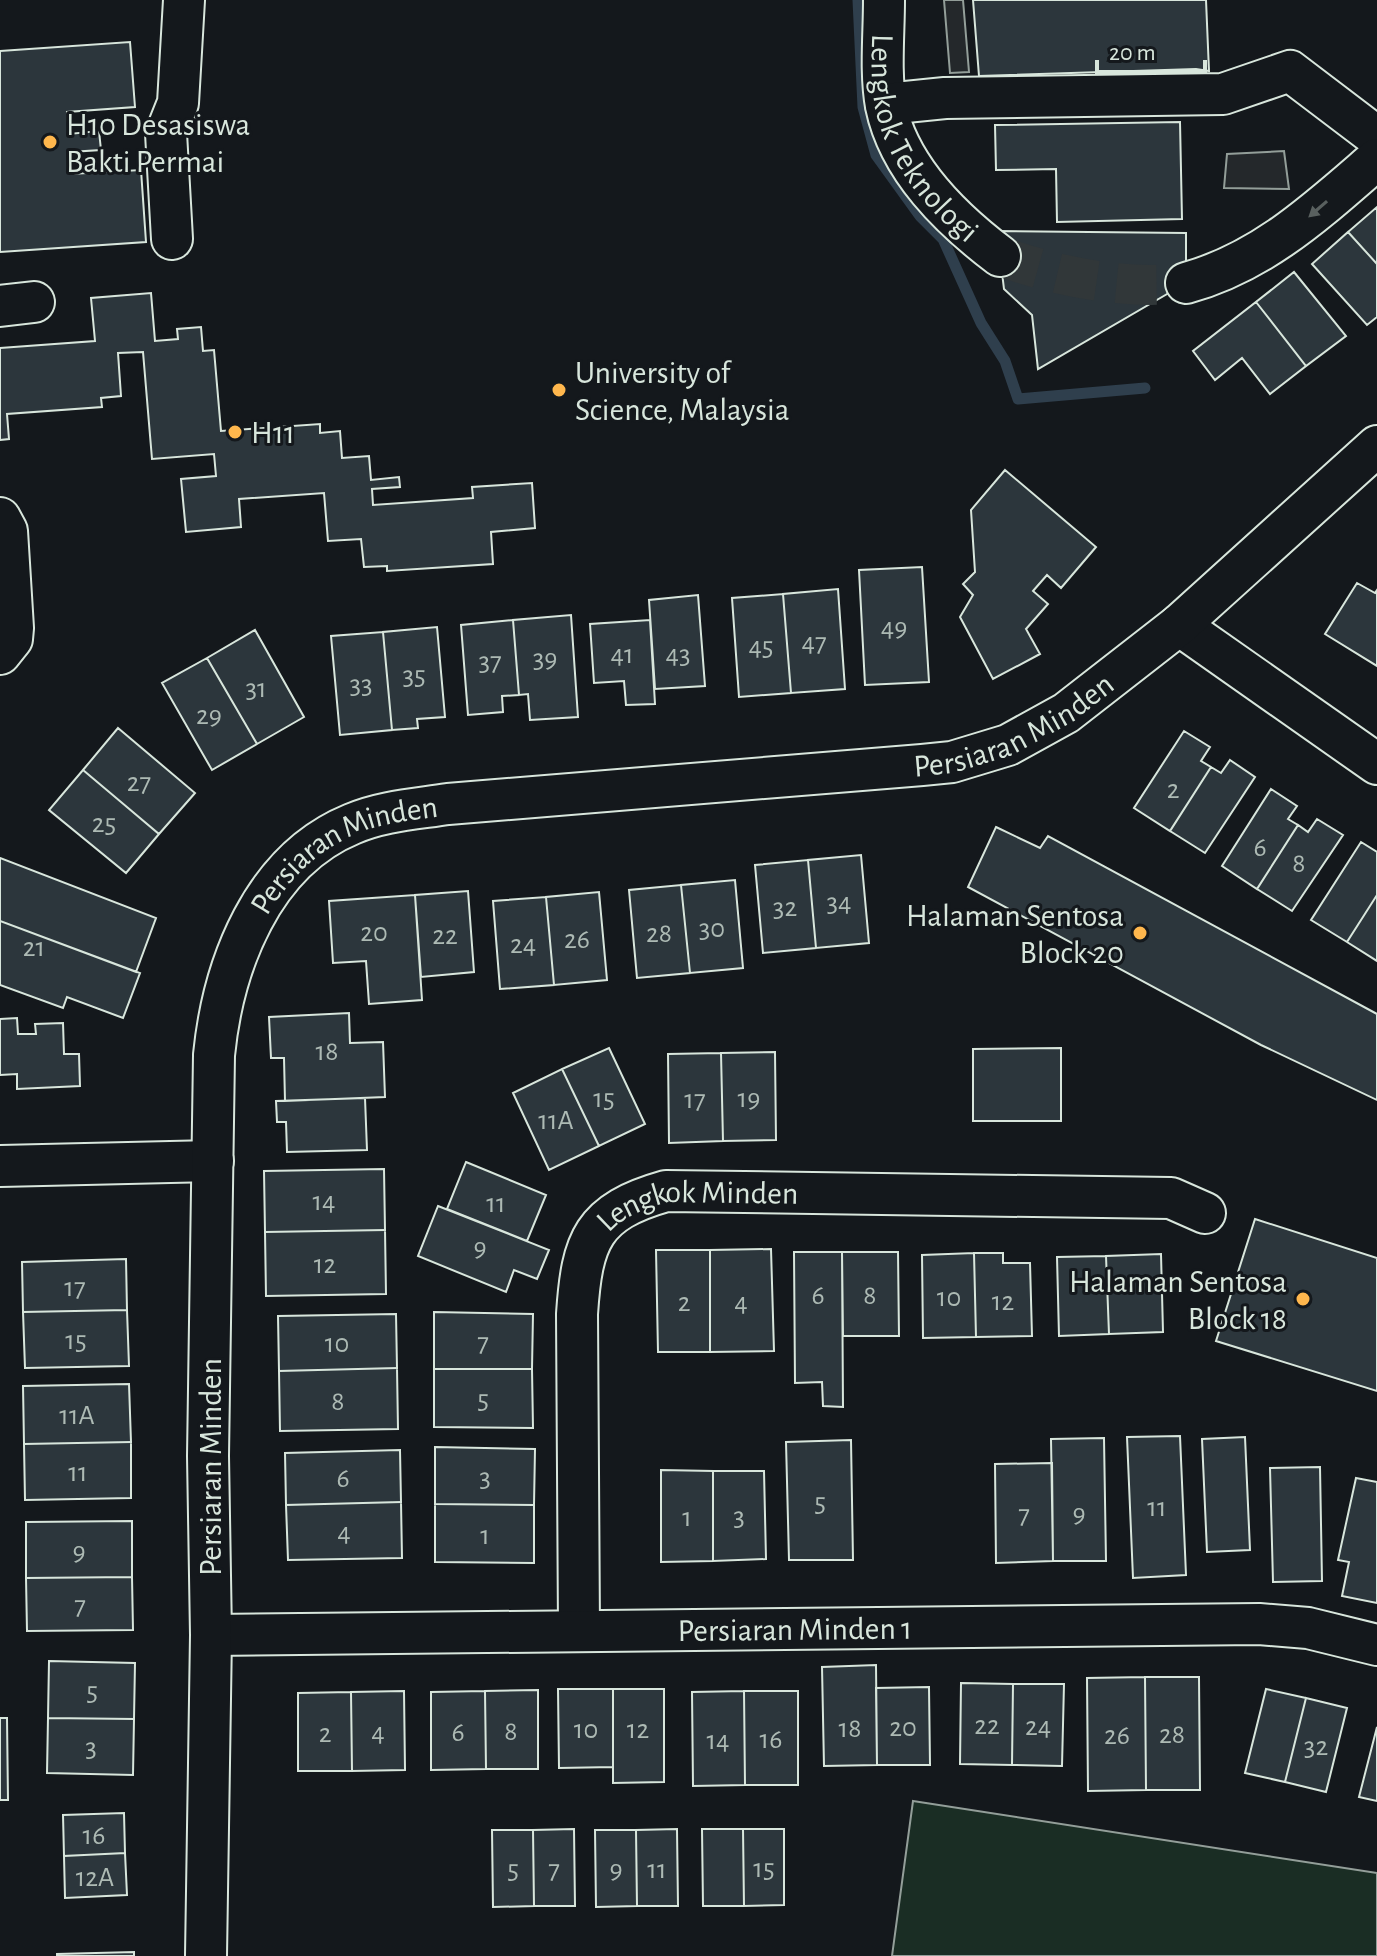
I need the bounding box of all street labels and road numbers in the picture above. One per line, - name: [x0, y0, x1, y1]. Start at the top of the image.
- street label: Lengkok Teknologi: [866, 34, 984, 248]
- street label: Persiaran Minden: [912, 668, 1120, 783]
- street label: Persiaran Minden: [245, 791, 440, 920]
- street label: Lengkok Minden: [591, 1176, 799, 1237]
- street label: Persiaran Minden: [195, 1358, 227, 1576]
- street label: Persiaran Minden 1: [678, 1613, 912, 1647]

